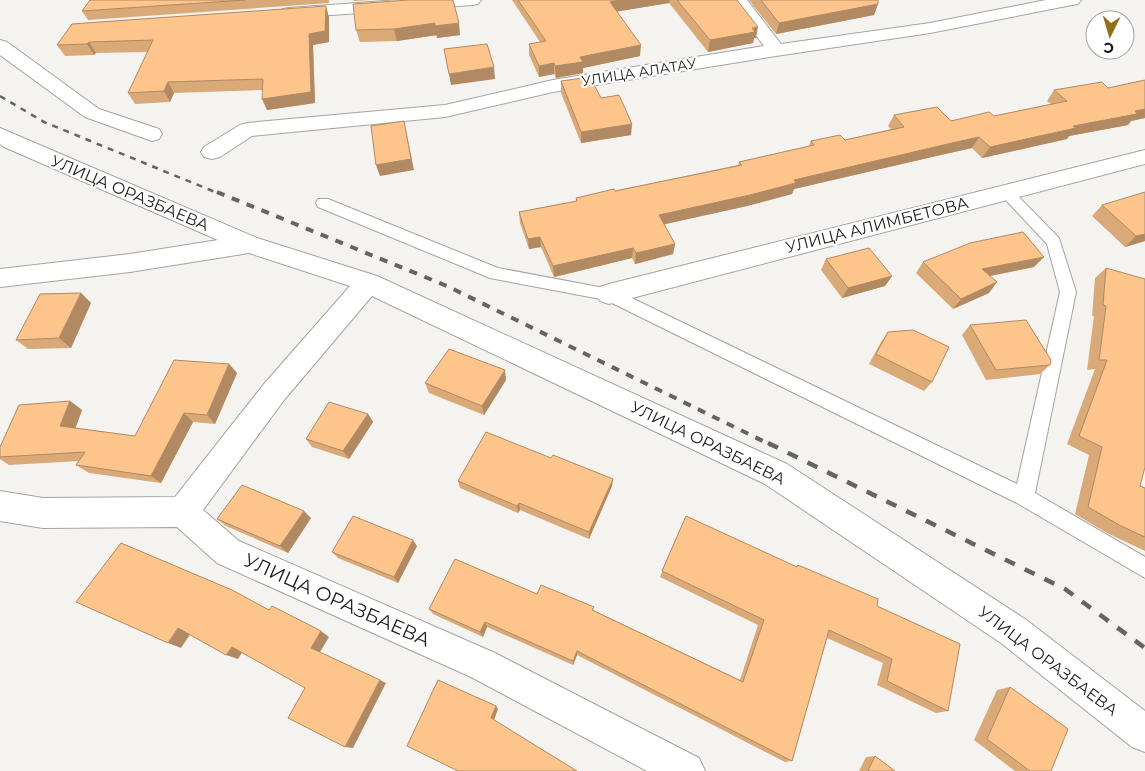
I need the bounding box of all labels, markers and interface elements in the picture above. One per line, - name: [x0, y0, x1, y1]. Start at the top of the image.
- north arrow: [1085, 10, 1135, 60]
- text: С: [1103, 39, 1115, 57]
- street label: УЛИЦА АЛАТАУ: [580, 54, 698, 90]
- street label: УЛИЦА ОРАЗБАЕВА: [48, 151, 212, 235]
- street label: УЛИЦА АЛИМБЕТОВА: [784, 193, 970, 257]
- street label: УЛИЦА ОРАЗБАЕВА: [628, 397, 788, 489]
- street label: УЛИЦА ОРАЗБАЕВА: [240, 549, 434, 651]
- street label: УЛИЦА ОРАЗБАЕВА: [975, 602, 1122, 720]

